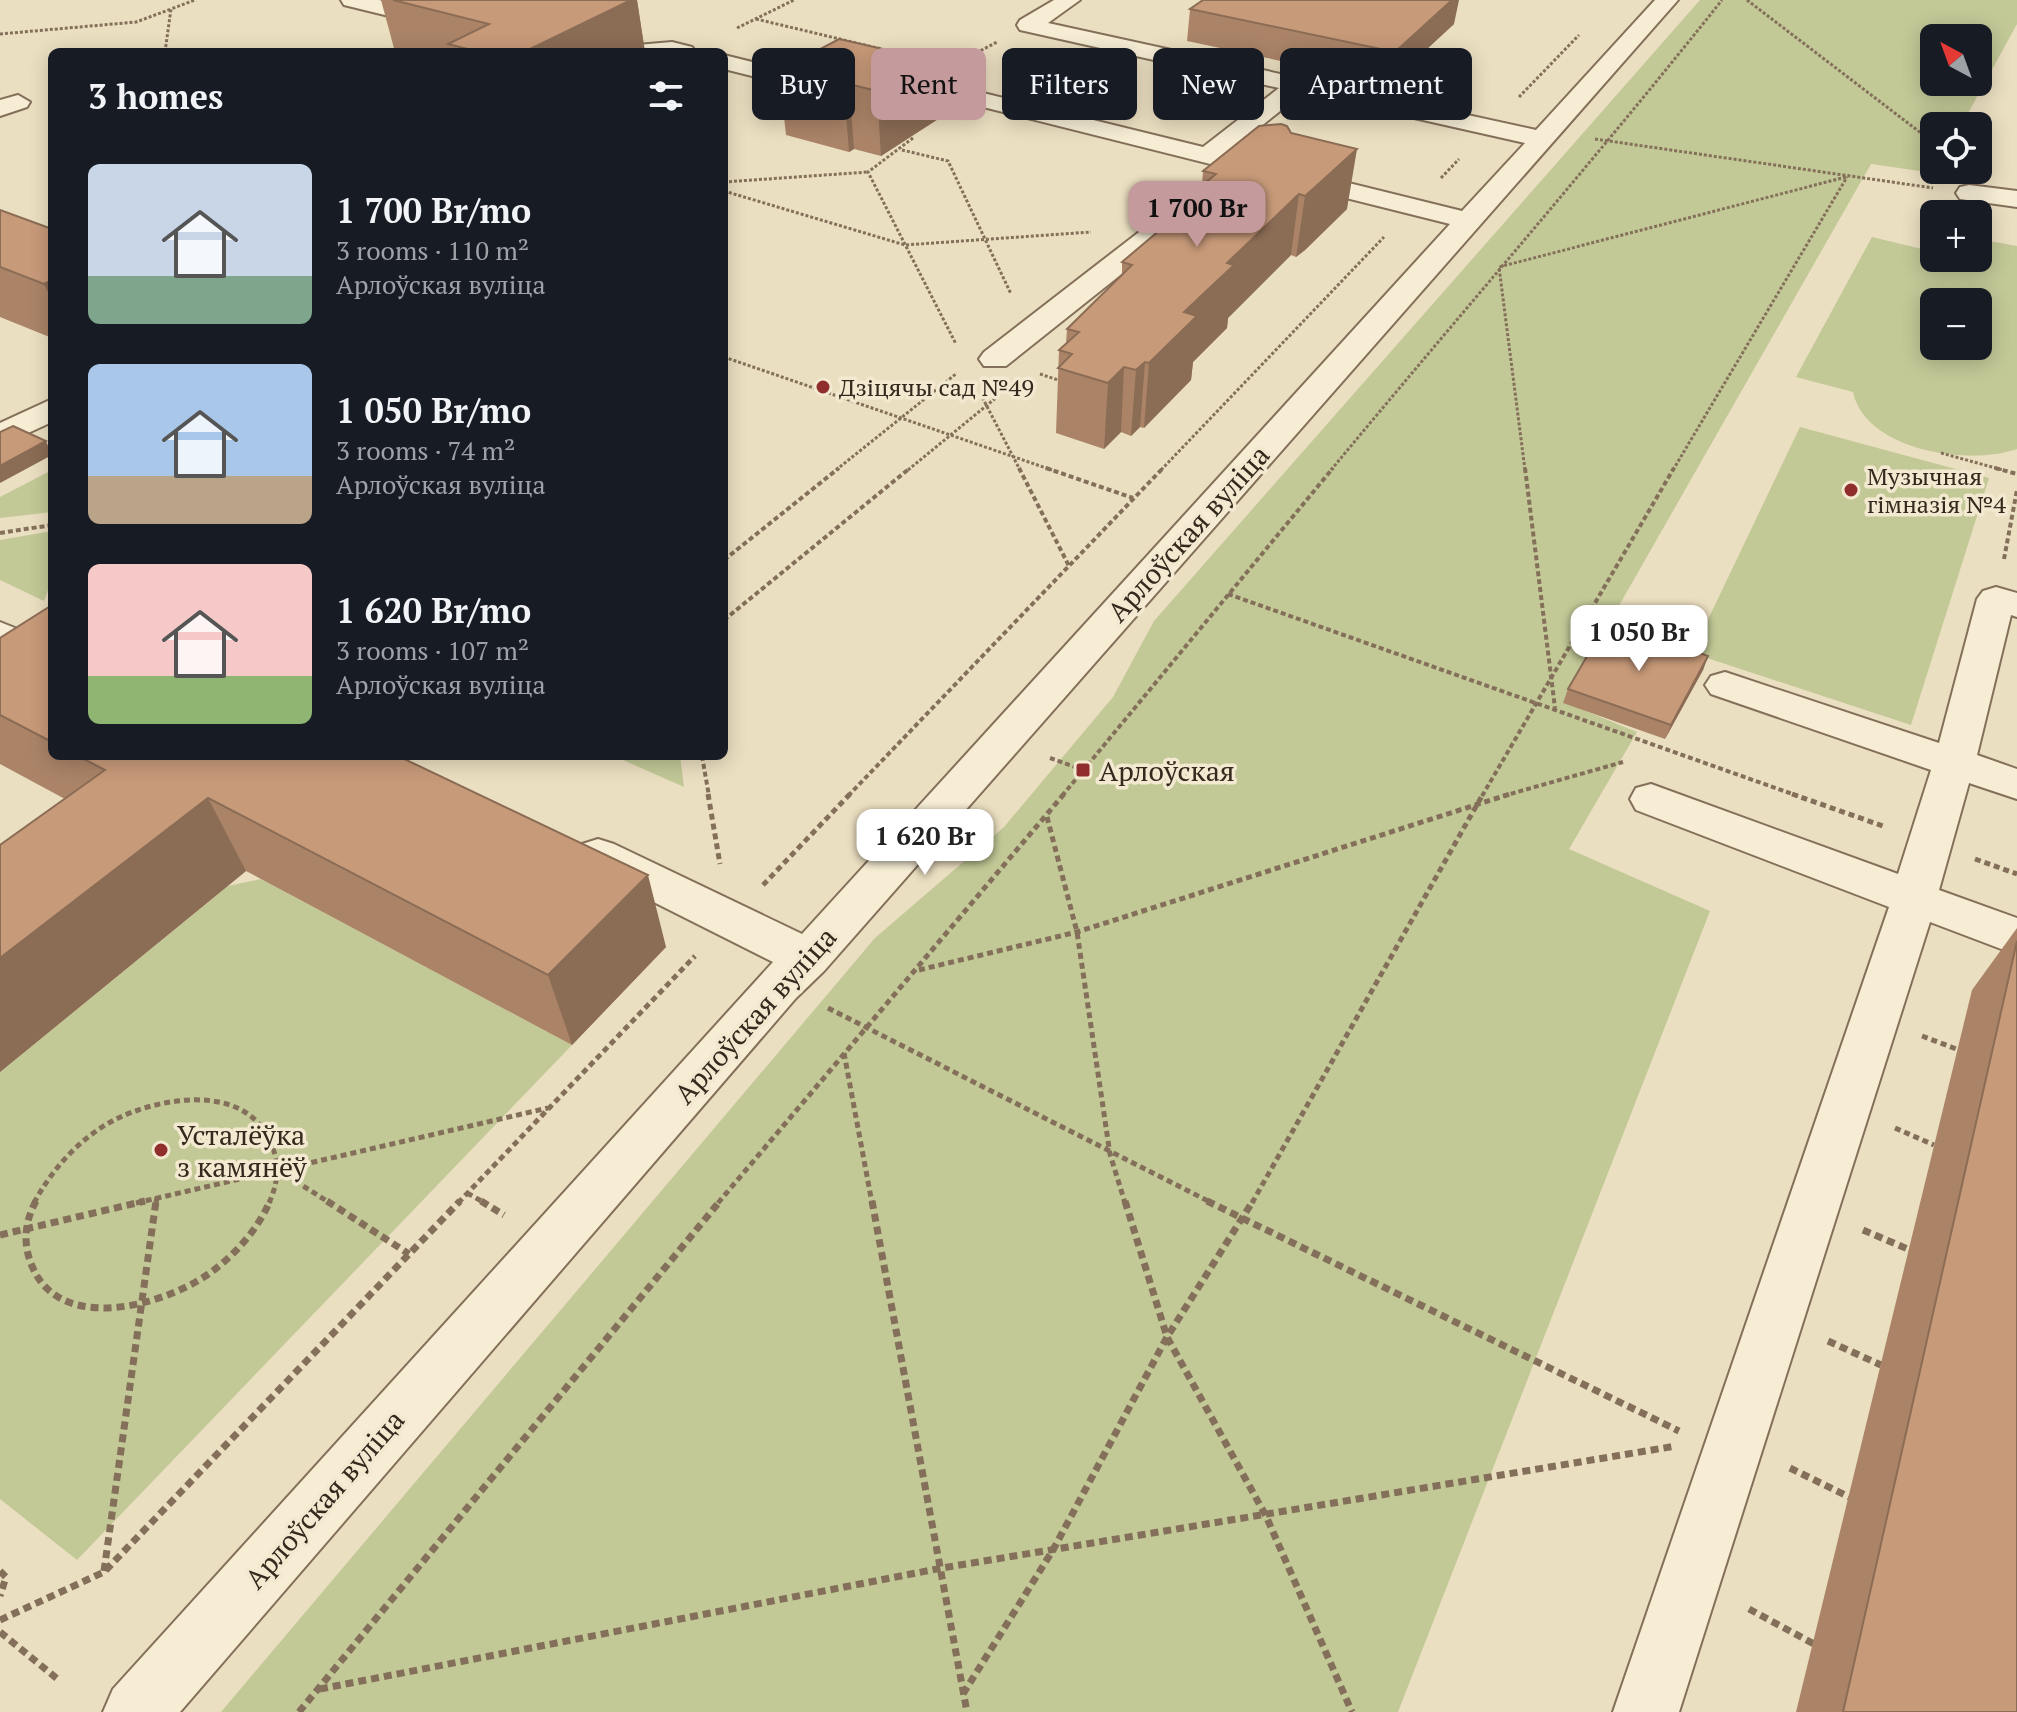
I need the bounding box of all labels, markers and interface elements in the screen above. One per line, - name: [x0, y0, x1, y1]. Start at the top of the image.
- north arrow: [1920, 24, 1992, 96]
- map controls: [1920, 24, 1992, 360]
- chip: Buy: [752, 48, 855, 120]
- chip: Rent: [871, 48, 986, 120]
- chip: Filters: [1002, 48, 1137, 120]
- chip: New: [1153, 48, 1264, 120]
- chip: Apartment: [1280, 48, 1472, 120]
- text: 3 homes: [88, 74, 223, 119]
- icon: filters: [644, 74, 688, 118]
- button: locate: [1920, 112, 1992, 184]
- pin: 1 700 Br: [1114, 181, 1280, 249]
- text: 1 700 Br/mo: [336, 188, 531, 233]
- text: 1 700 Br: [1147, 190, 1247, 224]
- icon: home: [152, 196, 248, 292]
- button: +: [1920, 200, 1992, 272]
- text: 3 rooms · 110 m²: [336, 233, 529, 267]
- text: Арлоўская вуліца: [336, 267, 546, 301]
- button: −: [1920, 288, 1992, 360]
- place label: Дзіцячы сад №49: [839, 371, 1034, 403]
- marker: Дзіцячы сад №49: [814, 378, 832, 396]
- text: 1 050 Br/mo: [336, 388, 531, 433]
- icon: home: [152, 396, 248, 492]
- text: 3 rooms · 74 m²: [336, 433, 515, 467]
- street label: Арлоўская вуліца: [1099, 437, 1277, 629]
- place label: Музычная гімназія №4: [1867, 460, 2006, 520]
- text: Арлоўская вуліца: [336, 467, 546, 501]
- marker: Музычная гімназія №4: [1842, 481, 1860, 499]
- text: 1 620 Br/mo: [336, 588, 531, 633]
- icon: home: [152, 596, 248, 692]
- pin: 1 050 Br: [1556, 605, 1722, 673]
- text: 1 050 Br: [1589, 614, 1689, 648]
- text: 3 rooms · 107 m²: [336, 633, 529, 667]
- text: Арлоўская вуліца: [336, 667, 546, 701]
- place label: Арлоўская: [1099, 752, 1235, 789]
- marker: Арлоўская: [1074, 761, 1092, 779]
- pin: 1 620 Br: [842, 809, 1008, 877]
- text: 1 620 Br: [875, 818, 975, 852]
- street label: Арлоўская вуліца: [666, 919, 844, 1111]
- place label: Усталёўка з камянёў: [177, 1116, 307, 1185]
- marker: Усталёўка з камянёў: [152, 1141, 170, 1159]
- street label: Арлоўская вуліца: [236, 1402, 412, 1596]

